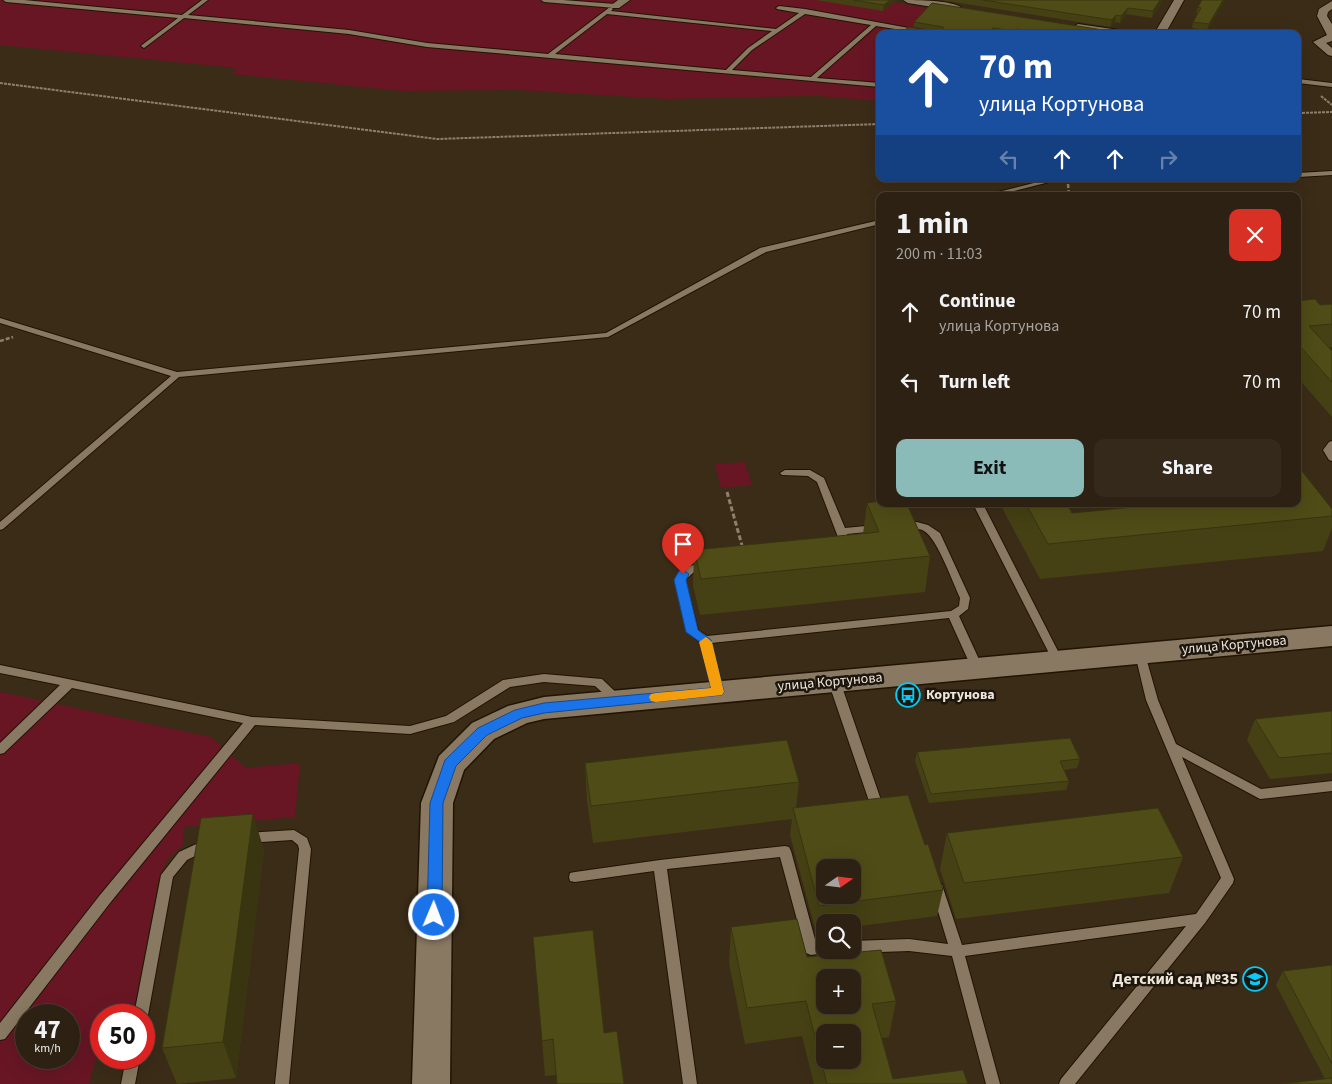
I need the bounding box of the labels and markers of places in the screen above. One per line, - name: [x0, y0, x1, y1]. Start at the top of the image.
- pin: [662, 523, 704, 574]
- bus stop icon: Кортунова: [895, 682, 921, 708]
- place label: Кортунова: [926, 685, 995, 705]
- school or university icon: Детский сад №35: [1242, 966, 1268, 992]
- place label: Детский сад №35: [1113, 968, 1238, 990]

